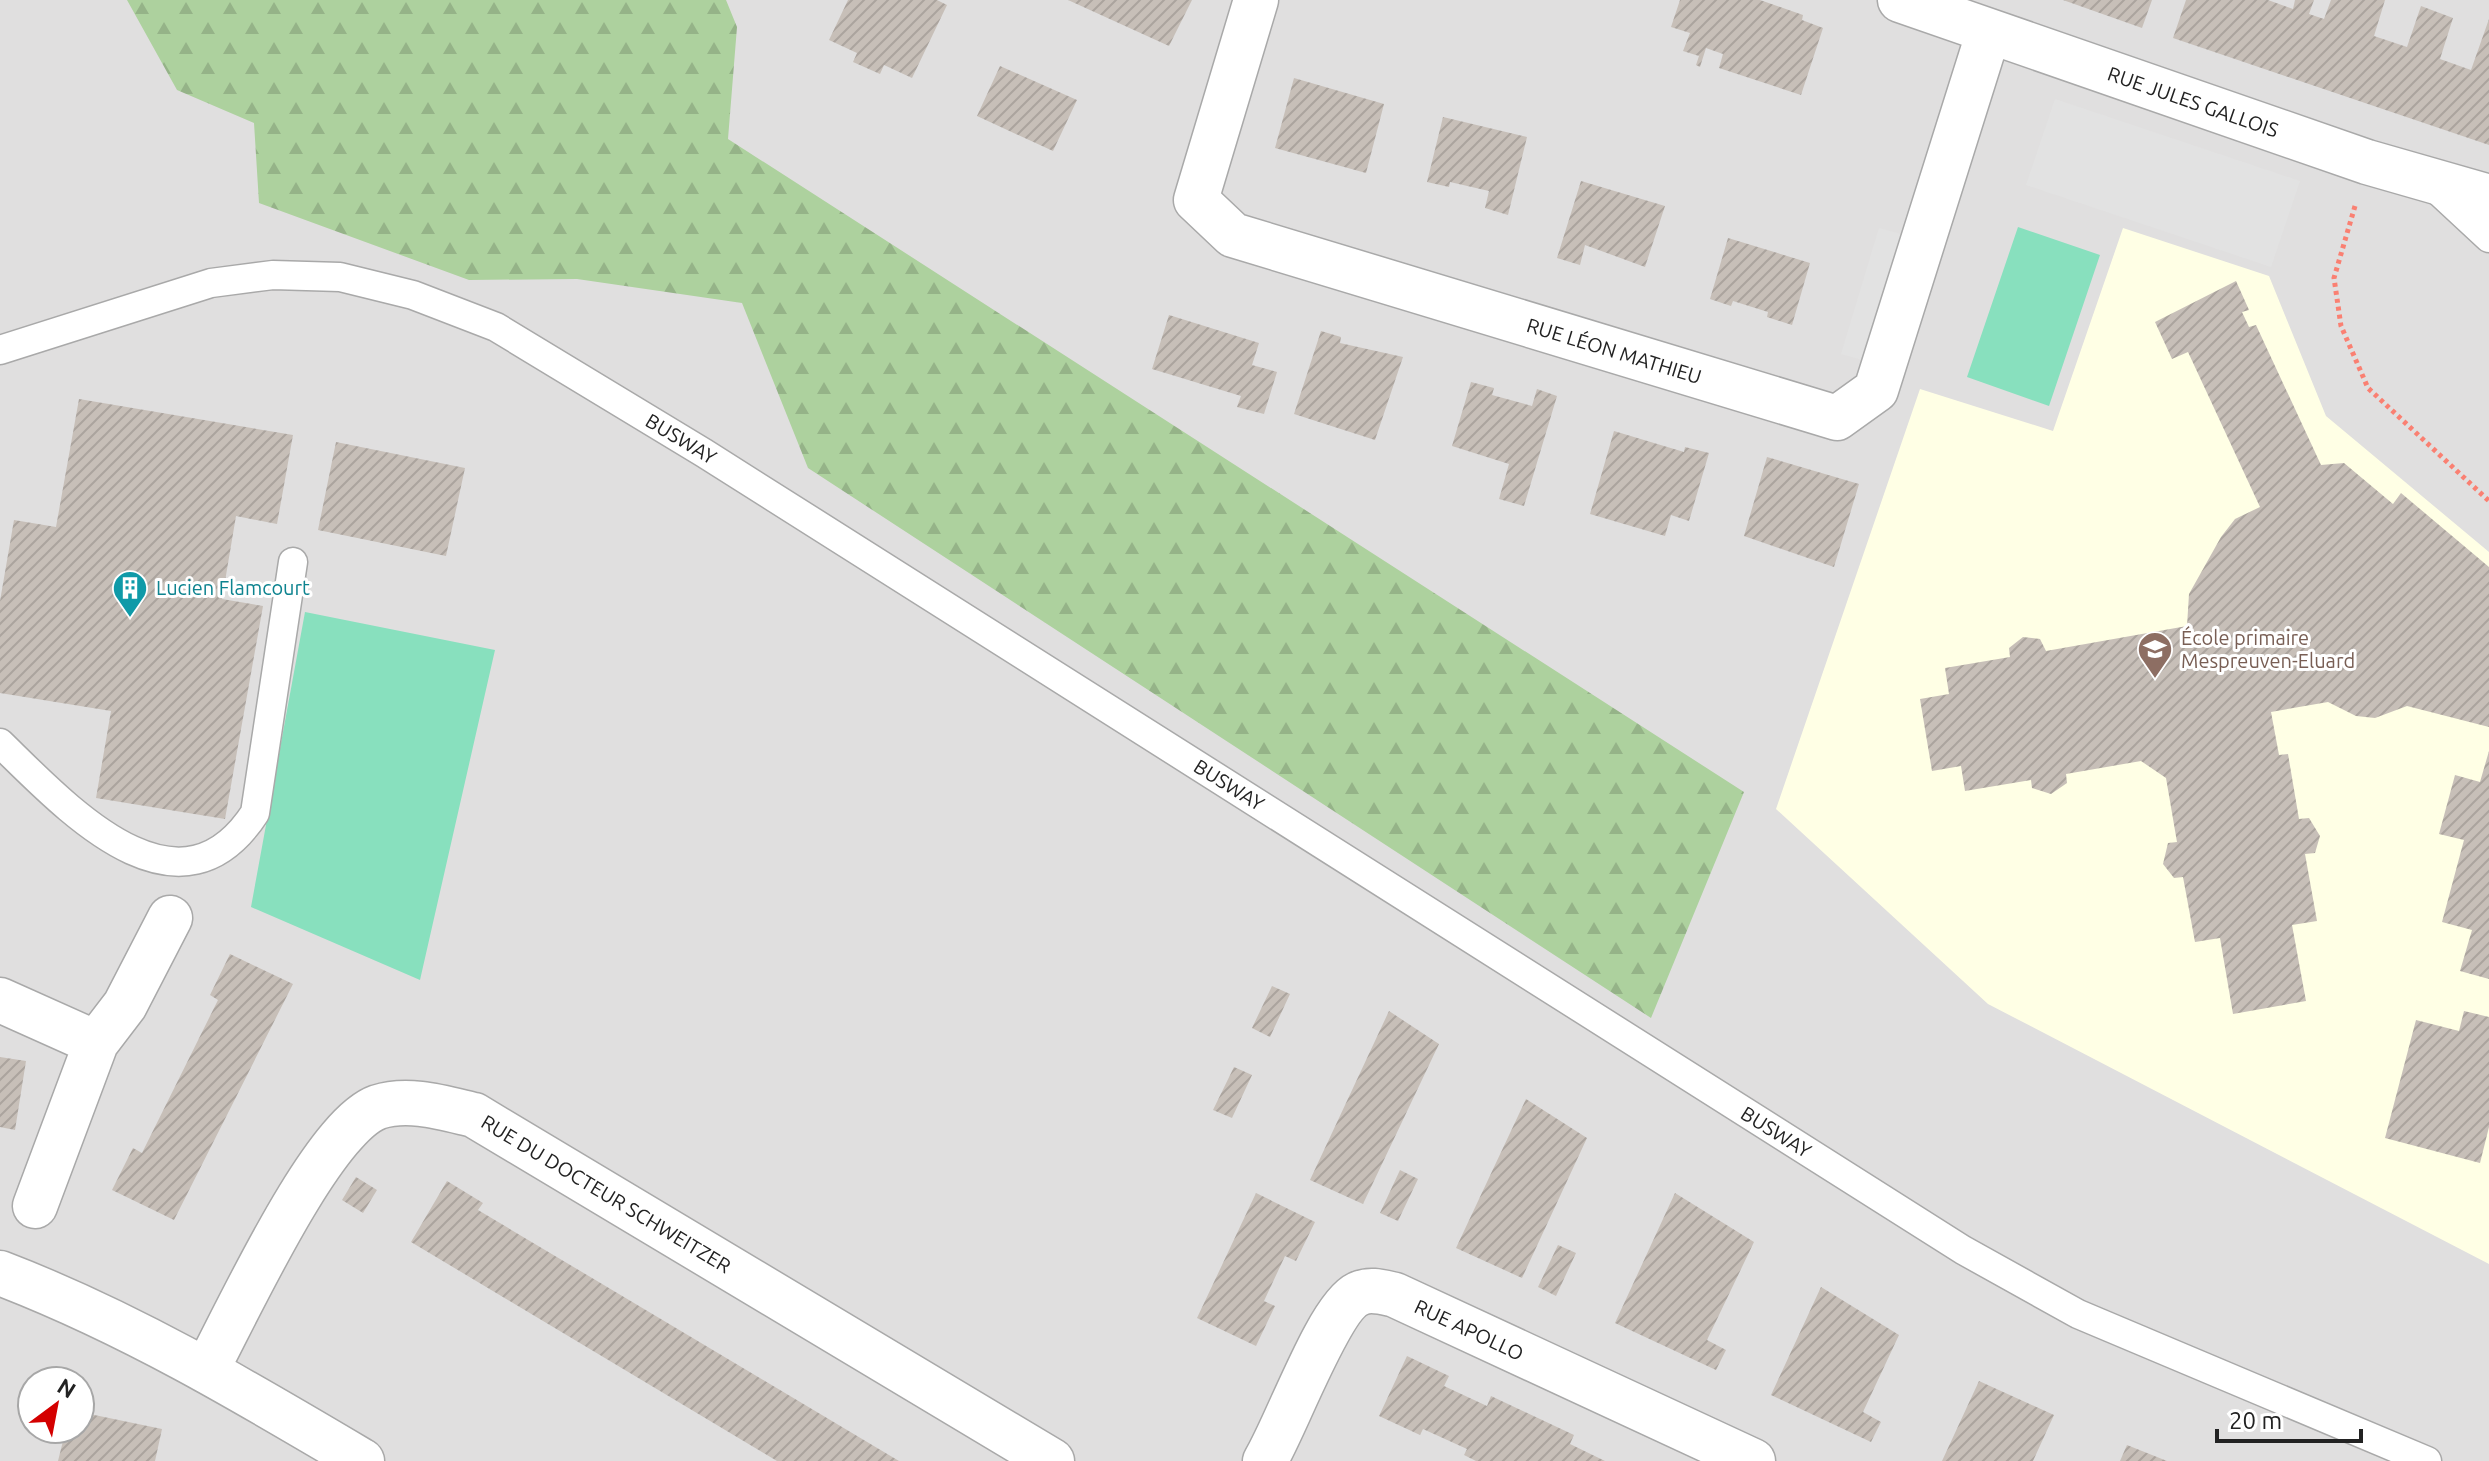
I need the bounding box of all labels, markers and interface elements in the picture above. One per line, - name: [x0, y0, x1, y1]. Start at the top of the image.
- street label: RUE JULES GALLOIS: [2105, 62, 2282, 142]
- street label: RUE LÉON MATHIEU: [1524, 313, 1704, 388]
- street label: BUSWAY: [642, 409, 721, 469]
- building icon: Lucien Flamcourt: [111, 569, 149, 619]
- place label: Lucien Flamcourt: [156, 576, 310, 599]
- place label: École primaire Mespreuven-Eluard: [2181, 626, 2355, 672]
- school or university icon: École primaire Mespreuven-Eluard: [2136, 630, 2174, 680]
- street label: BUSWAY: [1190, 754, 1269, 815]
- street label: BUSWAY: [1737, 1101, 1816, 1162]
- street label: RUE DU DOCTEUR SCHWEITZER: [477, 1110, 735, 1277]
- street label: RUE APOLLO: [1411, 1294, 1527, 1365]
- north arrow: [16, 1365, 96, 1445]
- text: N: [53, 1373, 80, 1403]
- scale bar: [2217, 1393, 2361, 1443]
- text: 20 m: [2229, 1407, 2282, 1434]

